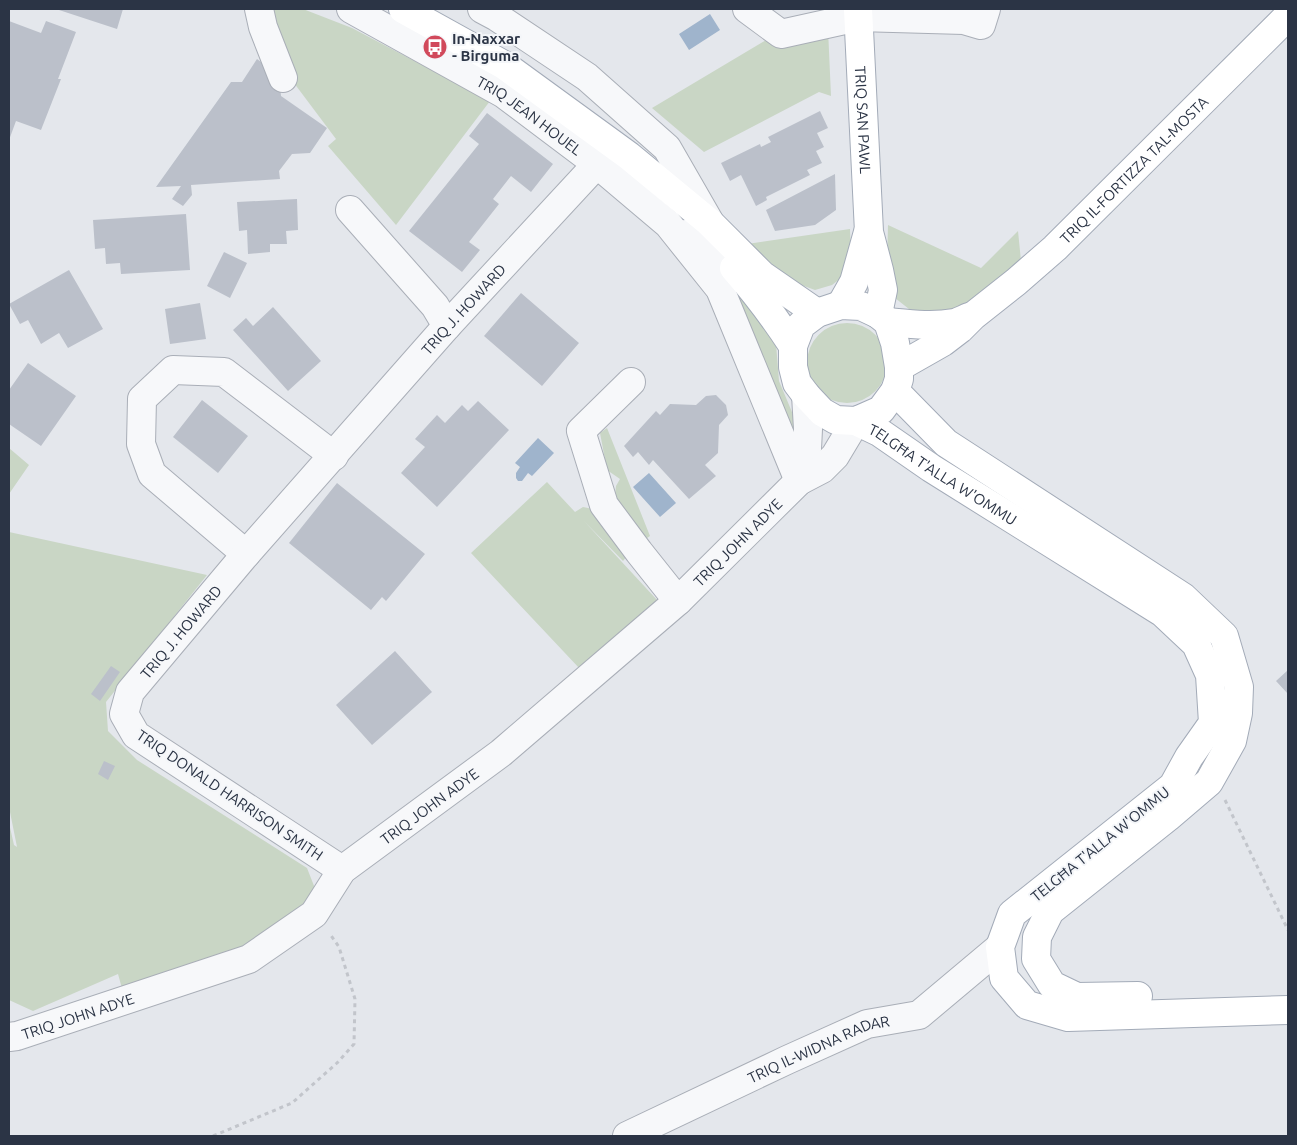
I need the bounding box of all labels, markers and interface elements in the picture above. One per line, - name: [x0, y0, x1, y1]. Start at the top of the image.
- place label: In-Naxxar - Birguma: [452, 30, 521, 64]
- bus stop icon: In-Naxxar - Birguma: [422, 34, 448, 60]
- street label: TRIQ SAN PAWL: [852, 66, 875, 175]
- street label: TRIQ JEAN HOUEL: [474, 72, 586, 158]
- street label: TRIQ IL-FORTIZZA TAL-MOSTA: [1056, 92, 1211, 247]
- street label: TRIQ J. HOWARD: [418, 260, 509, 358]
- street label: TELGĦA T'ALLA W'OMMU: [866, 420, 1020, 528]
- street label: TRIQ JOHN ADYE: [690, 495, 785, 589]
- street label: TRIQ J. HOWARD: [137, 582, 225, 682]
- street label: TRIQ DONALD HARRISON SMITH: [134, 726, 326, 864]
- street label: TRIQ JOHN ADYE: [377, 764, 481, 847]
- street label: TELGĦA T'ALLA W'OMMU: [1027, 783, 1173, 905]
- street label: TRIQ JOHN ADYE: [19, 989, 136, 1042]
- street label: TRIQ IL-WIDNA RADAR: [745, 1012, 891, 1086]

